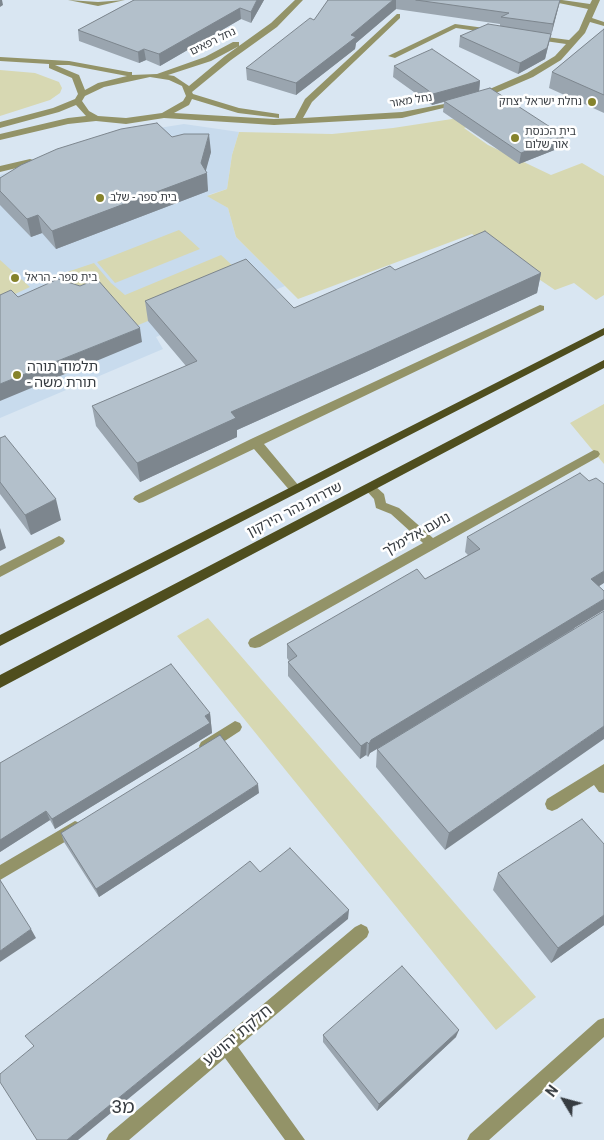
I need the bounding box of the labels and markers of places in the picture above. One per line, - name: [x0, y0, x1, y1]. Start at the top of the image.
- place label: נחלת ישראל יצחק: [499, 95, 582, 109]
- marker: נחלת ישראל יצחק: [586, 96, 598, 108]
- place label: בית הכנסת אור שלום: [525, 125, 576, 151]
- marker: בית הכנסת אור שלום: [509, 132, 521, 144]
- place label: בית ספר - שלב: [110, 191, 177, 205]
- marker: בית ספר - שלב: [94, 192, 106, 204]
- place label: בית ספר - הראל: [25, 271, 98, 285]
- marker: בית ספר - הראל: [9, 272, 21, 284]
- place label: תלמוד תורה - תורת משה: [27, 359, 98, 392]
- marker: תלמוד תורה - תורת משה: [11, 369, 23, 381]

